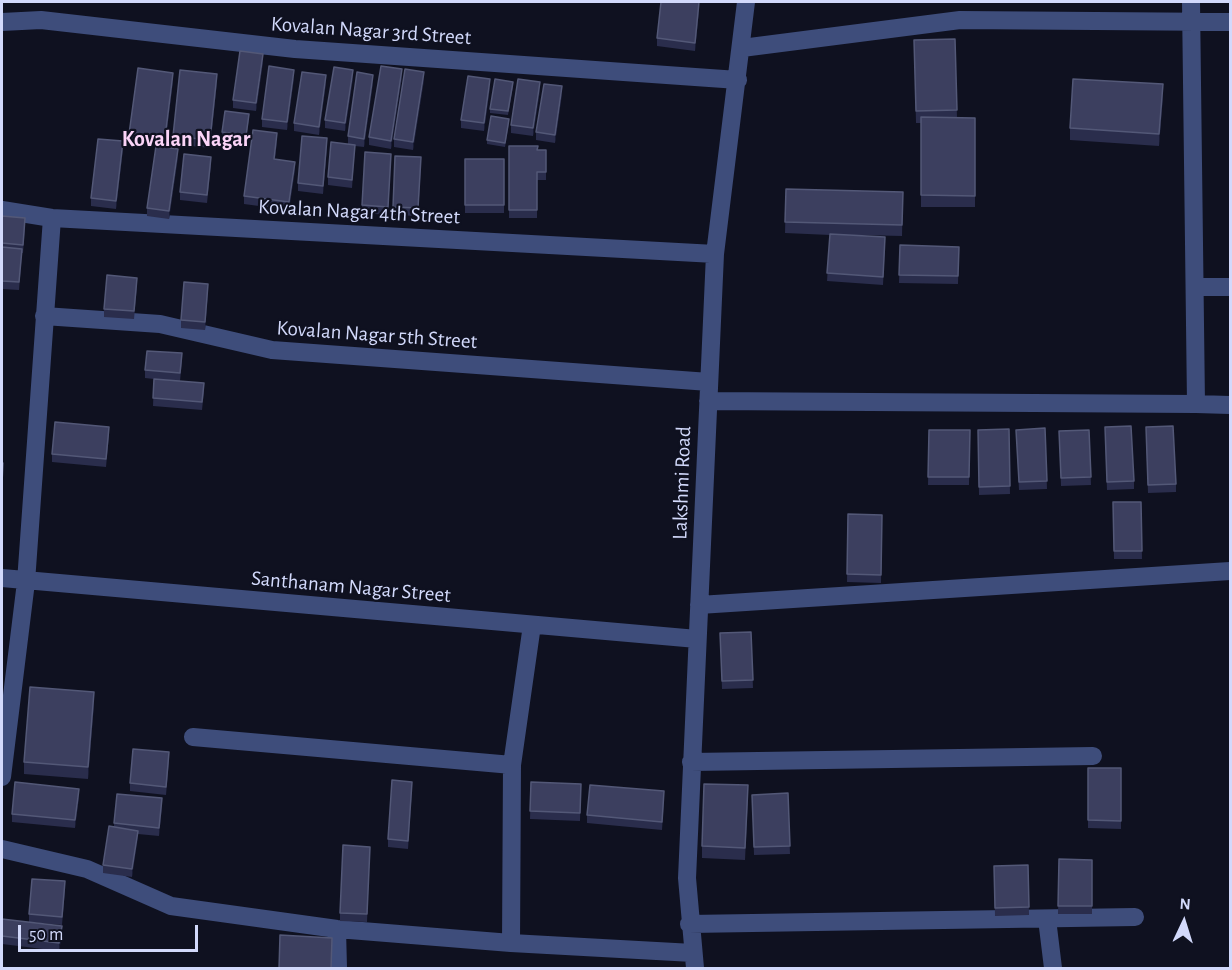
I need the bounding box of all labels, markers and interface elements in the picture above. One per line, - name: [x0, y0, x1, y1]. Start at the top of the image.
- street label: Kovalan Nagar 3rd Street: [270, 11, 472, 51]
- district label: Kovalan Nagar: [122, 126, 250, 152]
- street label: Kovalan Nagar 4th Street: [257, 194, 461, 230]
- street label: Kovalan Nagar 5th Street: [276, 315, 478, 355]
- street label: Lakshmi Road: [667, 426, 697, 540]
- street label: Santhanam Nagar Street: [250, 566, 452, 608]
- north arrow: [1154, 892, 1214, 952]
- text: N: [1179, 896, 1191, 912]
- scale bar: [21, 913, 201, 951]
- text: 50 m: [29, 926, 63, 944]

